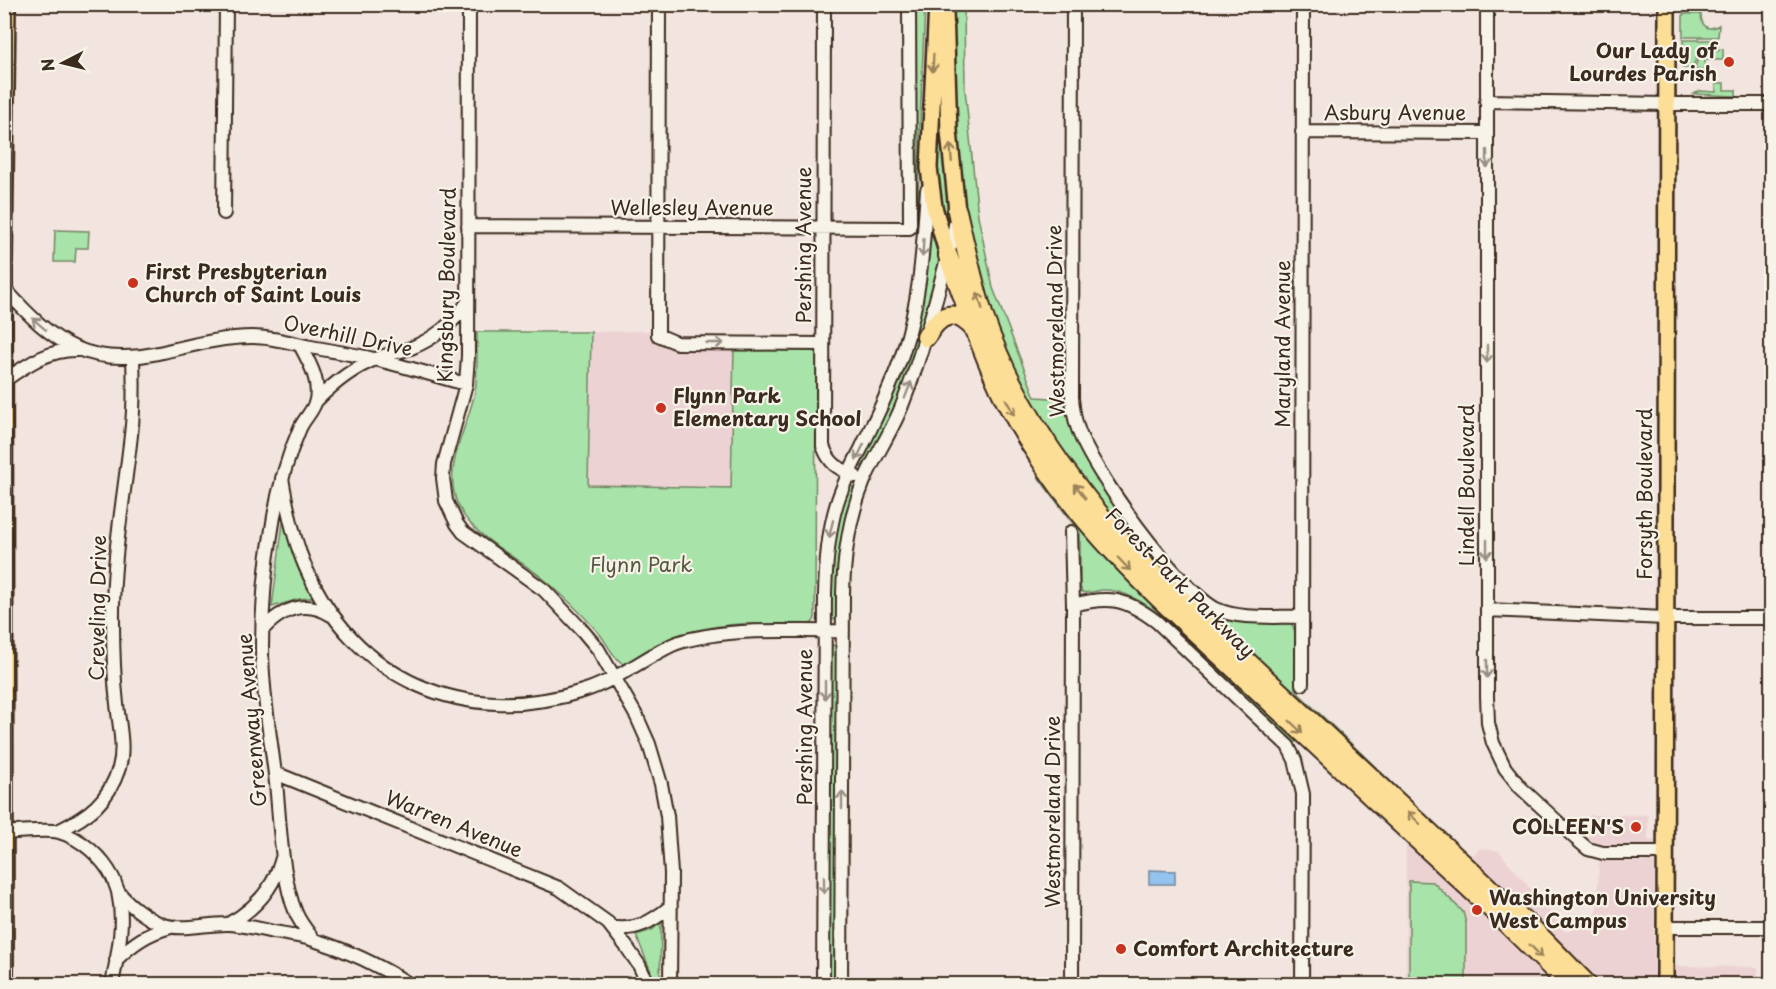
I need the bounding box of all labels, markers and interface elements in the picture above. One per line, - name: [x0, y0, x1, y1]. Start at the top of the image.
- north arrow: [33, 33, 93, 93]
- place label: Our Lady of Lourdes Parish: [1569, 35, 1719, 88]
- one-way arrow: [927, 52, 938, 72]
- marker: Our Lady of Lourdes Parish: [1722, 55, 1736, 69]
- text: N: [34, 57, 60, 73]
- street label: Asbury Avenue: [1324, 97, 1466, 127]
- one-way arrow: [945, 143, 956, 163]
- one-way arrow: [1481, 149, 1493, 169]
- street label: Pershing Avenue: [788, 166, 818, 323]
- street label: Kingsbury Boulevard: [429, 187, 463, 383]
- street label: Wellesley Avenue: [610, 192, 774, 222]
- street label: Westmoreland Drive: [1038, 224, 1072, 418]
- one-way arrow: [918, 237, 929, 257]
- place label: First Presbyterian Church of Saint Louis: [145, 256, 362, 309]
- street label: Maryland Avenue: [1267, 260, 1297, 428]
- marker: First Presbyterian Church of Saint Louis: [126, 276, 140, 290]
- one-way arrow: [973, 292, 984, 311]
- street label: Overhill Drive: [281, 307, 416, 363]
- one-way arrow: [32, 317, 47, 331]
- one-way arrow: [705, 337, 725, 349]
- one-way arrow: [1481, 344, 1493, 364]
- place label: Flynn Park Elementary School: [673, 380, 861, 433]
- one-way arrow: [904, 381, 915, 400]
- one-way arrow: [1004, 398, 1016, 416]
- marker: Flynn Park Elementary School: [654, 401, 668, 415]
- street label: Lindell Boulevard: [1451, 404, 1481, 566]
- street label: Forsyth Boulevard: [1629, 408, 1659, 580]
- one-way arrow: [853, 443, 865, 461]
- one-way arrow: [1074, 483, 1087, 499]
- street label: Forest Park Parkway: [1099, 500, 1263, 664]
- one-way arrow: [825, 518, 836, 538]
- street label: Creveling Drive: [81, 535, 113, 681]
- one-way arrow: [1481, 539, 1493, 559]
- park label: Flynn Park: [590, 549, 692, 579]
- one-way arrow: [1117, 557, 1131, 572]
- street label: Greenway Avenue: [228, 632, 274, 808]
- street label: Pershing Avenue: [789, 648, 819, 805]
- one-way arrow: [1481, 658, 1493, 678]
- one-way arrow: [819, 680, 831, 700]
- street label: Westmoreland Drive: [1037, 716, 1067, 908]
- one-way arrow: [1289, 720, 1304, 734]
- street label: Warren Avenue: [381, 782, 527, 864]
- one-way arrow: [836, 791, 848, 811]
- one-way arrow: [1407, 810, 1422, 825]
- place label: COLLEEN'S: [1512, 811, 1624, 841]
- marker: COLLEEN'S: [1629, 820, 1643, 834]
- one-way arrow: [818, 875, 830, 895]
- place label: Washington University West Campus: [1489, 882, 1716, 935]
- marker: Washington University West Campus: [1470, 903, 1484, 917]
- place label: Comfort Architecture: [1133, 933, 1354, 963]
- marker: Comfort Architecture: [1114, 942, 1128, 956]
- one-way arrow: [1528, 944, 1543, 959]

